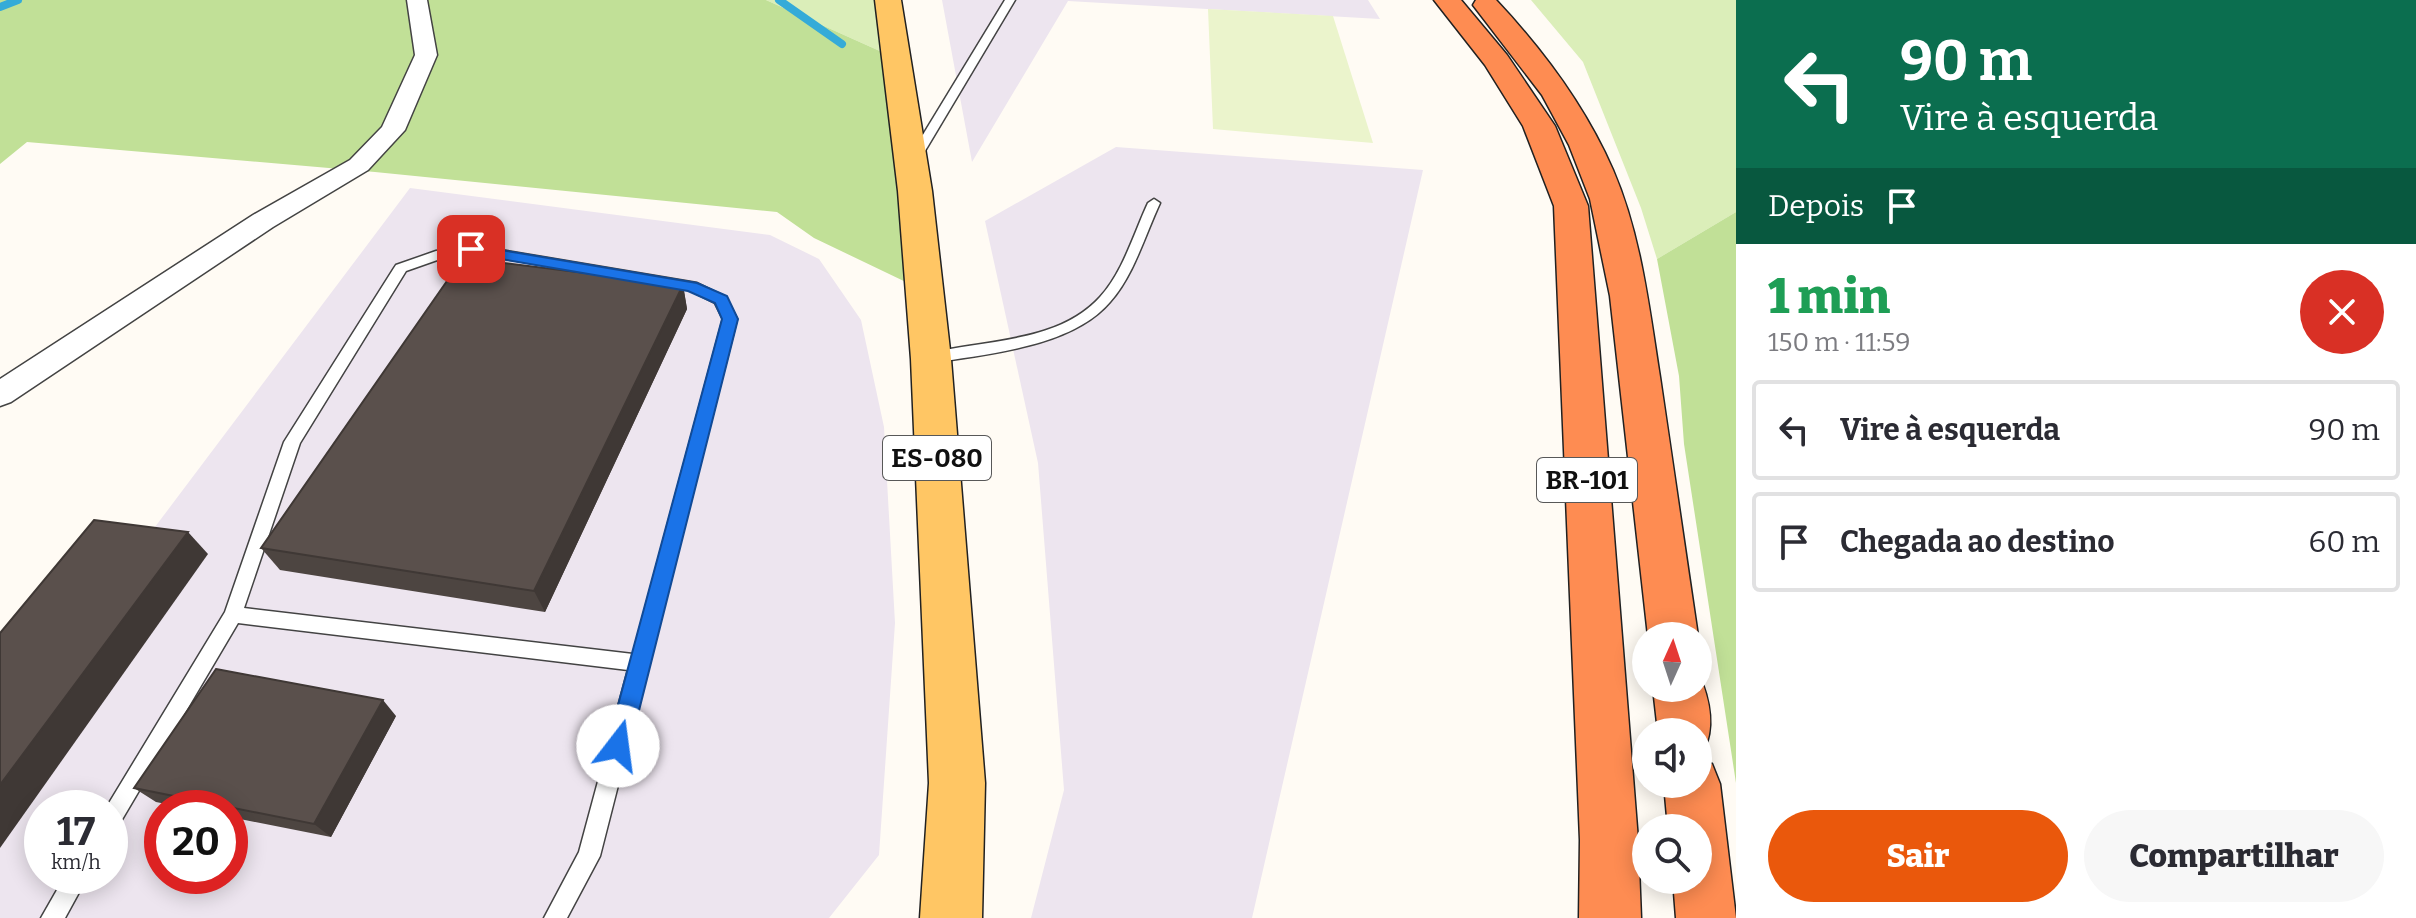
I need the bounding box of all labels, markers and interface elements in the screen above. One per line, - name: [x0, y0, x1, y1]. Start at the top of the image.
- text: 90 m: [1900, 28, 2032, 95]
- icon: left: [1768, 32, 1872, 136]
- text: Vire à esquerda: [1900, 96, 2158, 140]
- icon: arrive: [1880, 184, 1924, 228]
- text: Depois: [1768, 188, 1864, 224]
- pin: [437, 215, 505, 283]
- icon: arrive: [449, 227, 493, 271]
- text: 1 min: [1768, 268, 1890, 326]
- button: close: [2300, 270, 2384, 354]
- text: 150 m · 11:59: [1768, 327, 1910, 358]
- icon: left: [1772, 408, 1816, 452]
- text: Vire à esquerda: [1840, 412, 2060, 448]
- text: 90 m: [2309, 412, 2380, 448]
- road number: ES-080: [883, 436, 991, 480]
- road number: BR-101: [1537, 458, 1637, 502]
- icon: arrive: [1772, 520, 1816, 564]
- text: Chegada ao destino: [1840, 524, 2115, 560]
- text: 60 m: [2309, 524, 2380, 560]
- north arrow: [1632, 622, 1712, 702]
- map controls: [1632, 622, 1712, 894]
- position arrow: [576, 704, 660, 788]
- button: sound: [1632, 718, 1712, 798]
- speed limit sign: 20: [144, 790, 248, 894]
- text: 17: [57, 808, 95, 856]
- button: Sair: [1768, 810, 2068, 902]
- button: Compartilhar: [2084, 810, 2384, 902]
- button: search: [1632, 814, 1712, 894]
- text: km/h: [51, 850, 101, 874]

